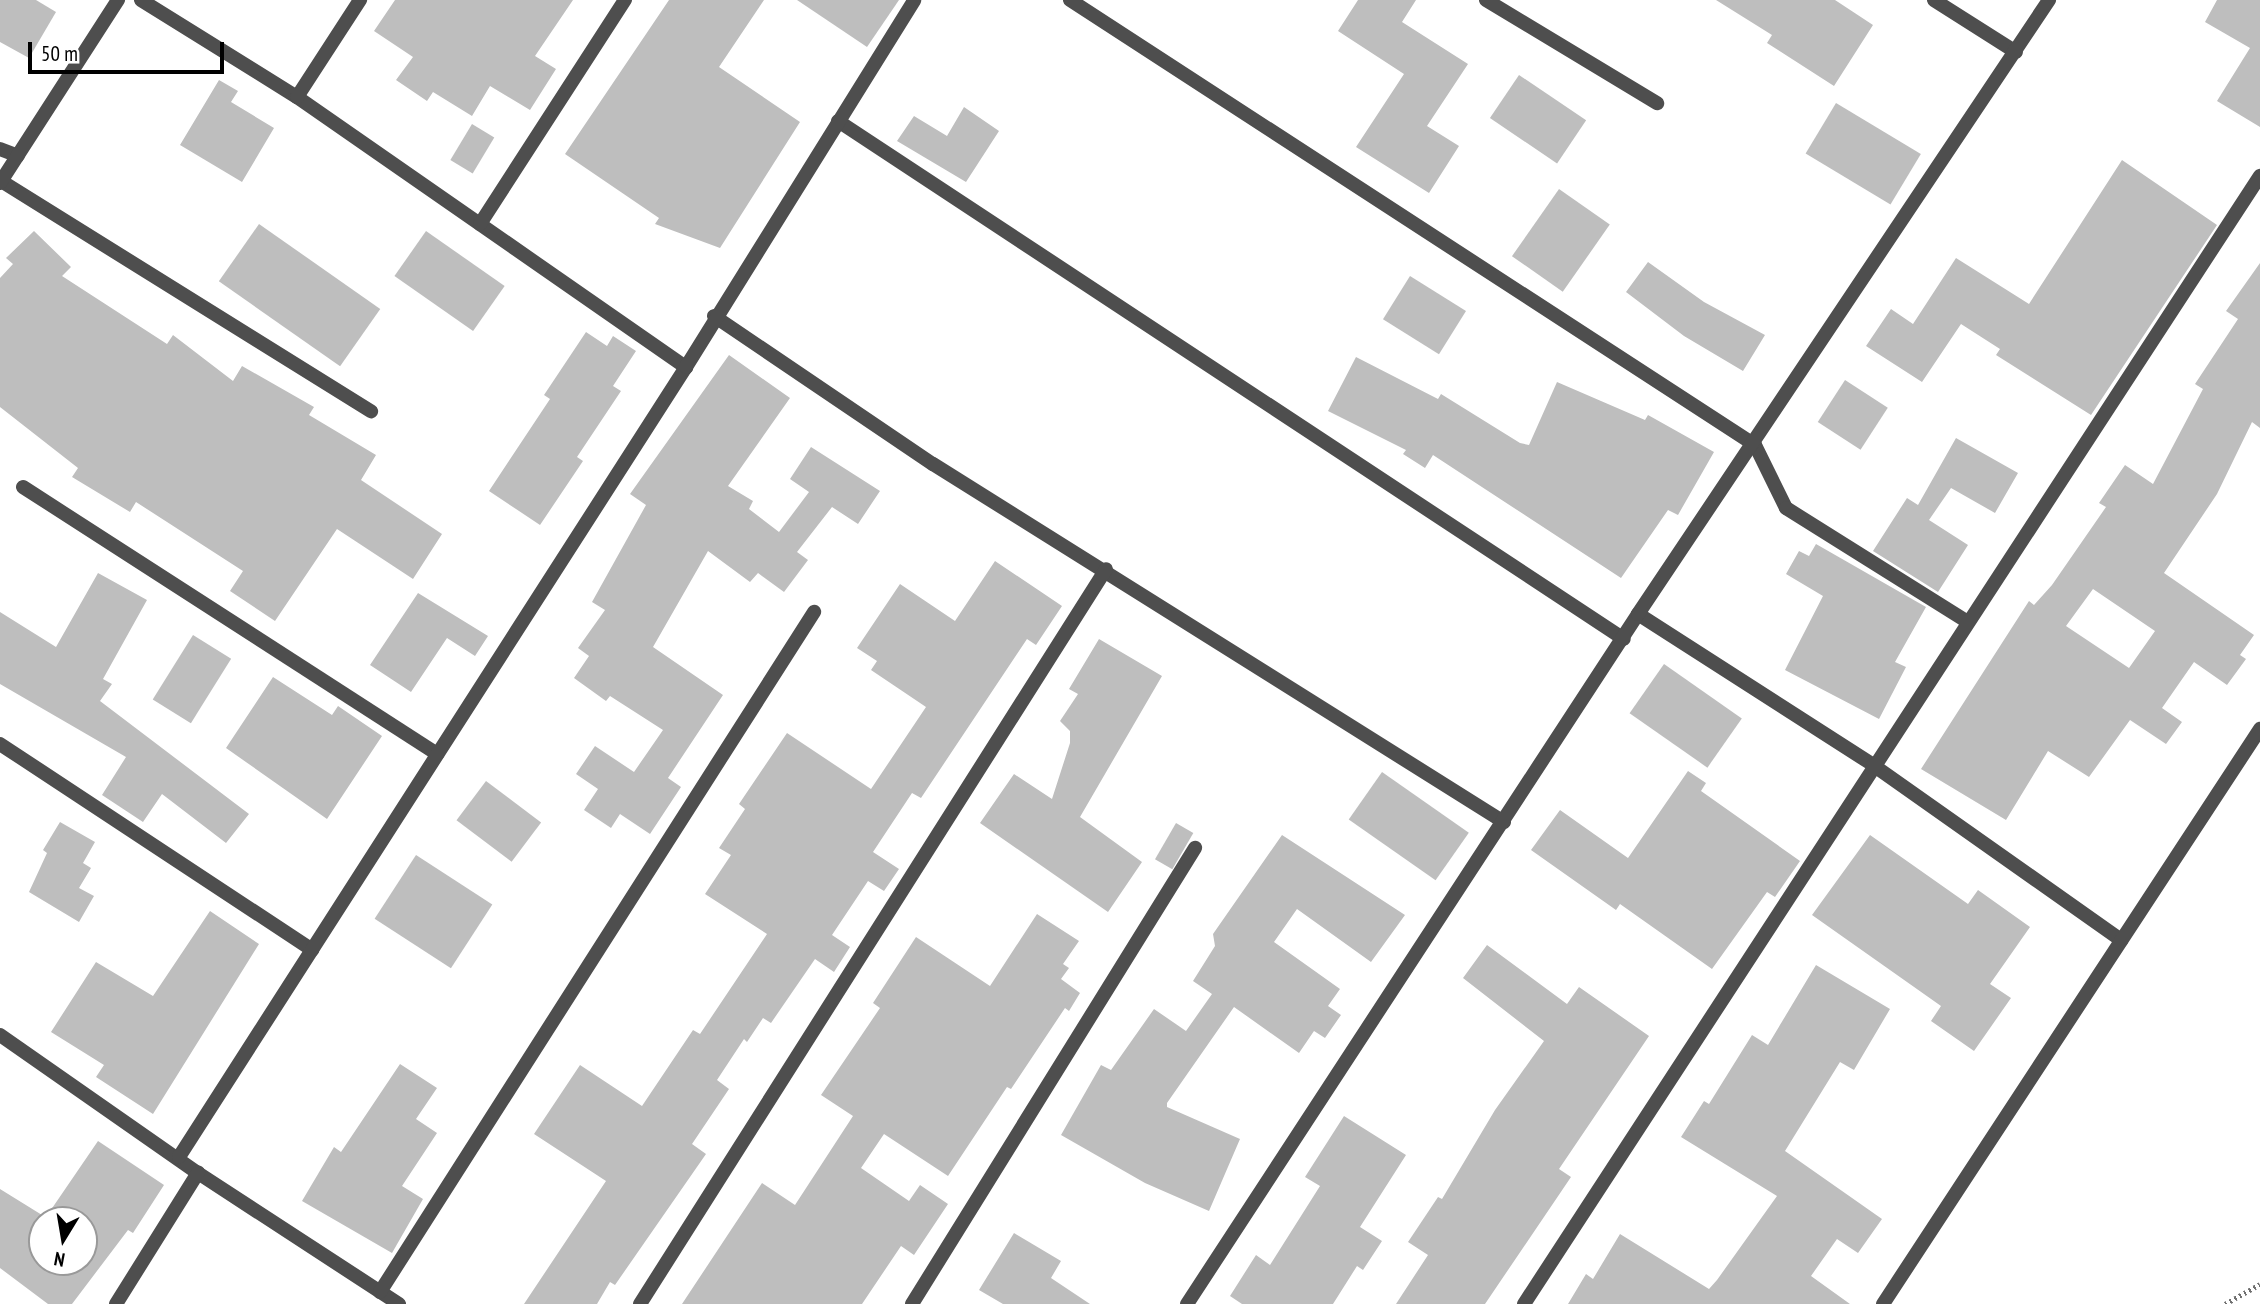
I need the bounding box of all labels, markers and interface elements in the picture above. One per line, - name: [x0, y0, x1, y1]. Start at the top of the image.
- scale bar: [32, 28, 228, 72]
- text: 50 m: [41, 40, 78, 67]
- north arrow: [28, 1206, 98, 1276]
- text: N: [52, 1247, 67, 1272]

